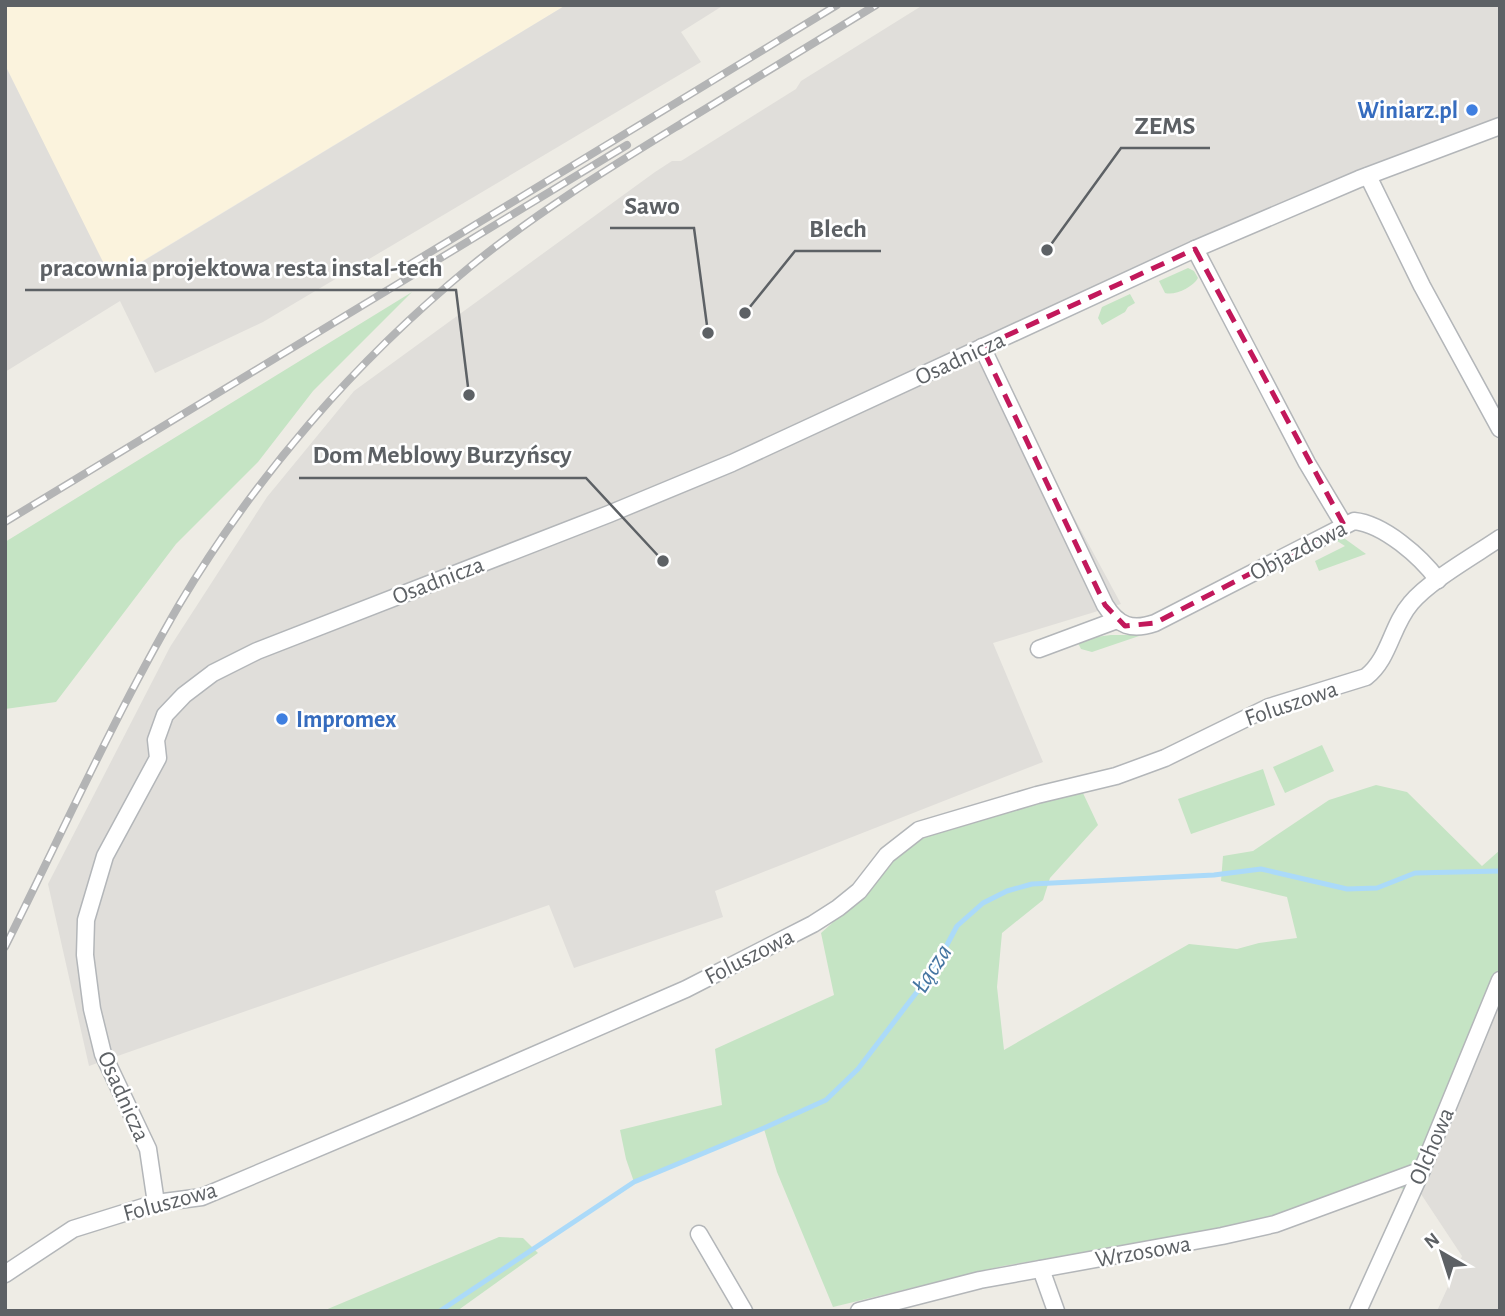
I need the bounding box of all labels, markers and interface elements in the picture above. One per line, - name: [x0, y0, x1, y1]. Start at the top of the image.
- place label: Winiarz.pl: [1357, 99, 1458, 123]
- callout: ZEMS: [1121, 101, 1210, 148]
- marker: Winiarz.pl: [1464, 102, 1480, 118]
- text: ZEMS: [1134, 113, 1196, 139]
- callout: Sawo: [610, 181, 694, 228]
- text: Sawo: [624, 193, 680, 219]
- callout: Blech: [795, 204, 881, 251]
- text: Blech: [809, 216, 867, 242]
- callout: pracownia projektowa resta instal-tech: [25, 243, 456, 290]
- text: pracownia projektowa resta instal-tech: [39, 255, 443, 281]
- street label: Osadnicza: [912, 328, 1009, 390]
- callout: Dom Meblowy Burzyńscy: [299, 431, 586, 478]
- text: Dom Meblowy Burzyńscy: [312, 442, 572, 468]
- street label: Objazdowa: [1246, 516, 1351, 585]
- street label: Osadnicza: [389, 553, 487, 609]
- street label: Foluszowa: [1242, 677, 1341, 731]
- place label: Impromex: [296, 708, 396, 732]
- marker: Impromex: [274, 711, 290, 727]
- street label: Foluszowa: [701, 924, 798, 989]
- water label: Łącza: [907, 940, 957, 998]
- street label: Osadnicza: [93, 1048, 154, 1145]
- street label: Olchowa: [1405, 1104, 1459, 1188]
- street label: Foluszowa: [121, 1178, 220, 1226]
- north arrow: [1407, 1218, 1477, 1288]
- text: N: [1421, 1229, 1443, 1252]
- street label: Wrzosowa: [1094, 1232, 1193, 1272]

